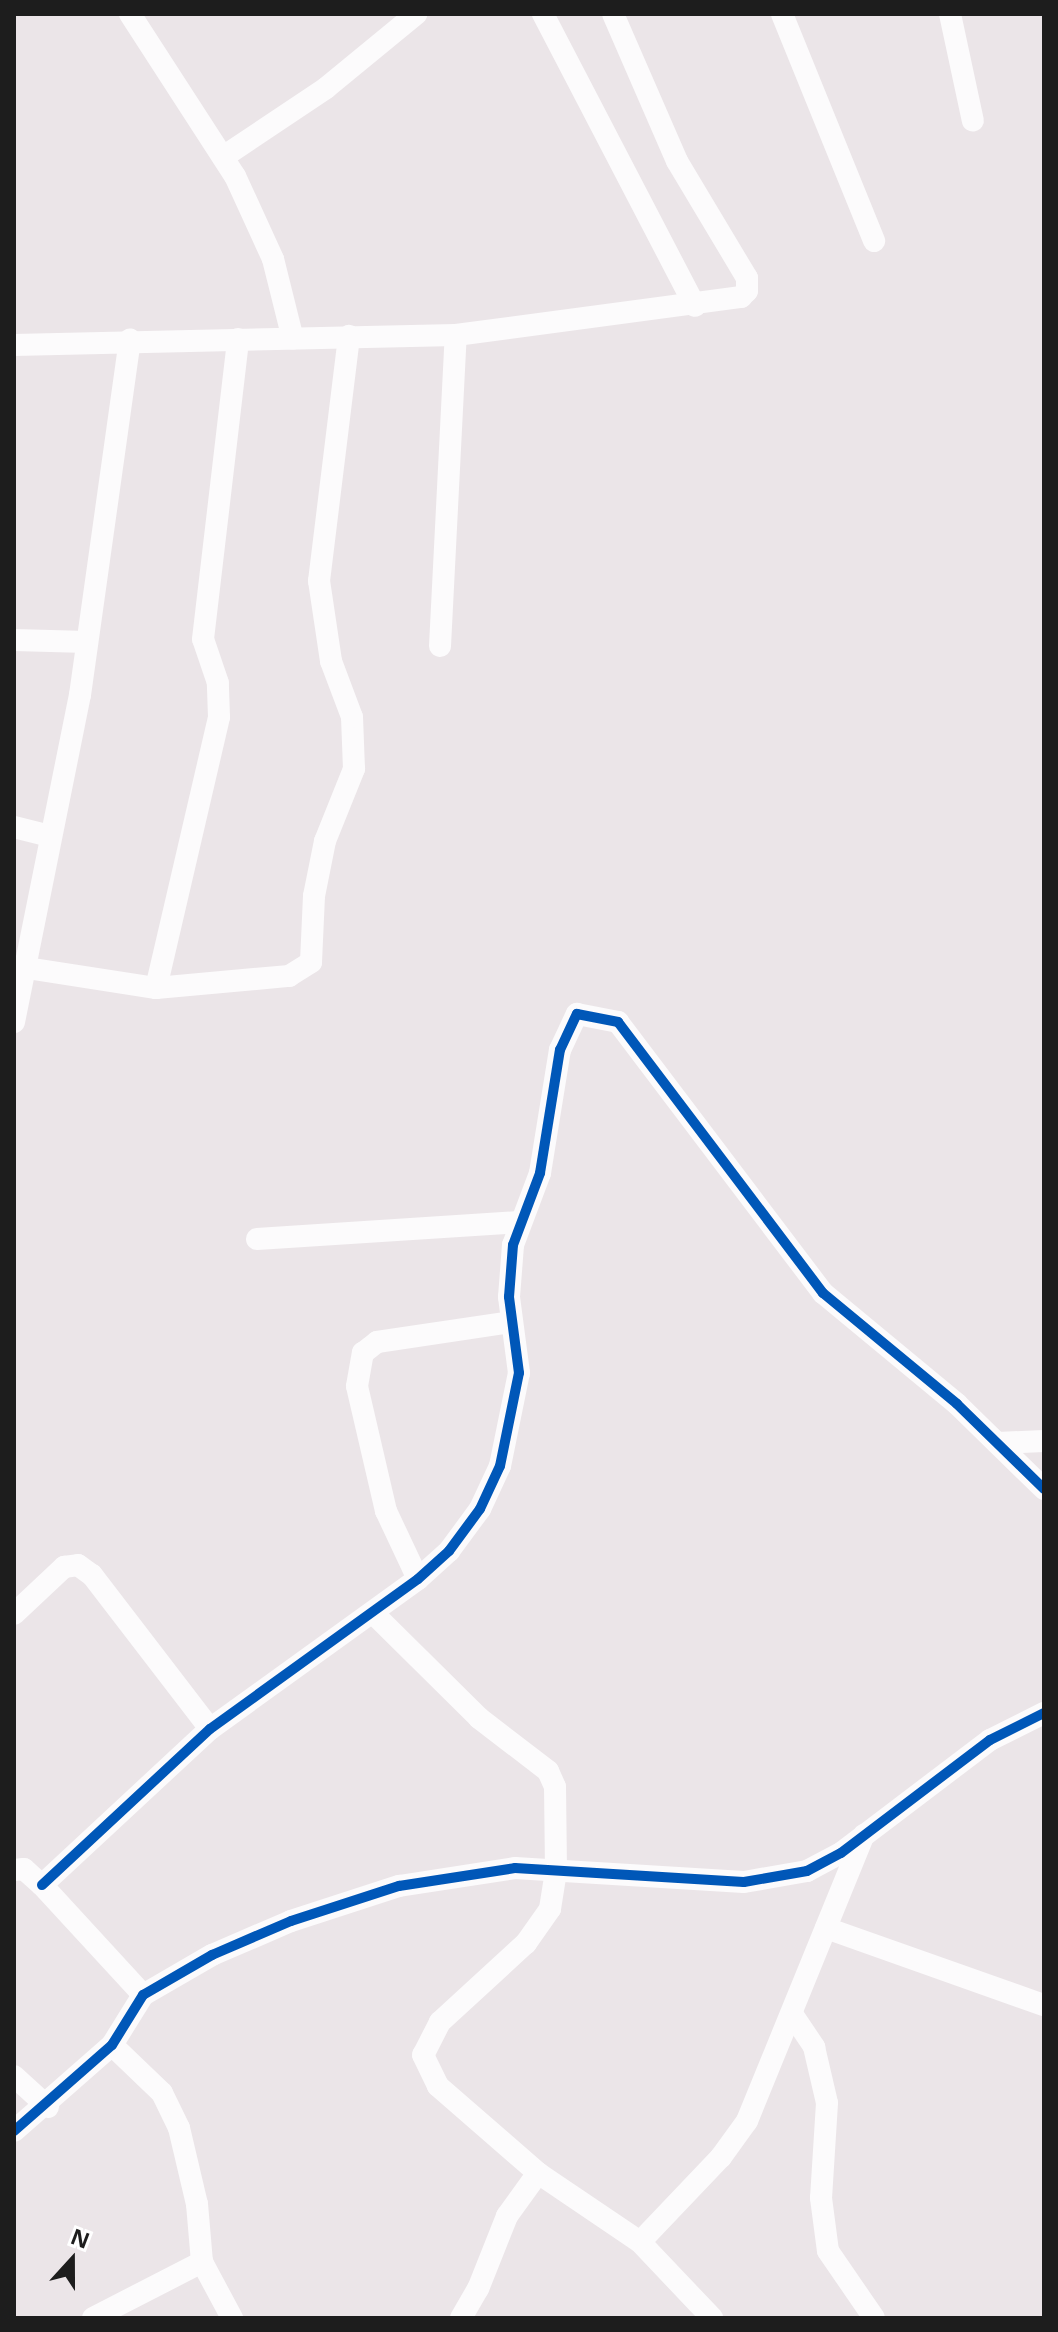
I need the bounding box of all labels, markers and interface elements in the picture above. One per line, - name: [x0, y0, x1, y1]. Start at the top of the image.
- north arrow: [32, 2220, 112, 2300]
- text: N: [67, 2220, 94, 2255]

